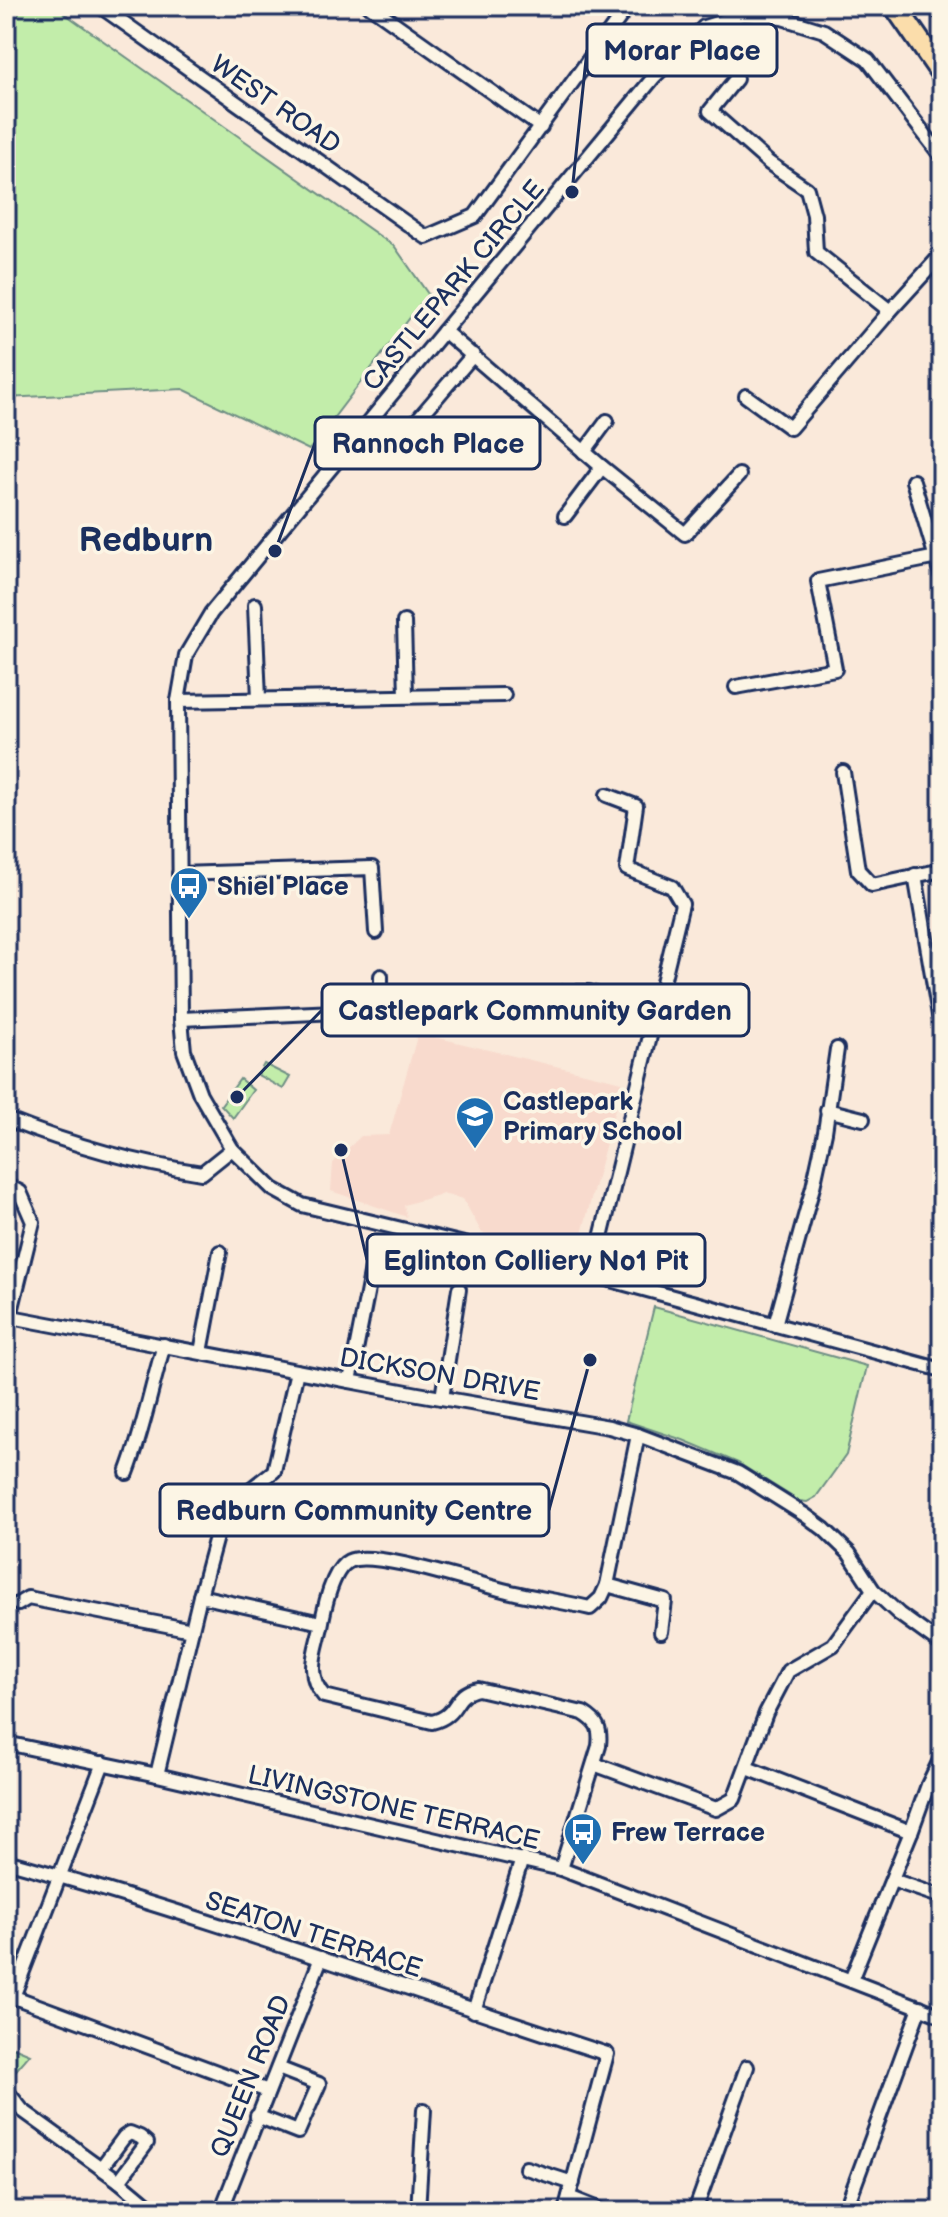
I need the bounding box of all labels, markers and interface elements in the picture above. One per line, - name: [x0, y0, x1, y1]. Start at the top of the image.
- callout: Morar Place: [587, 24, 777, 76]
- text: Morar Place: [603, 35, 761, 68]
- street label: WEST ROAD: [204, 49, 346, 161]
- street label: CASTLEPARK CIRCLE: [357, 174, 551, 398]
- callout: Rannoch Place: [315, 417, 540, 469]
- text: Rannoch Place: [332, 428, 524, 461]
- district label: Redburn: [79, 520, 213, 561]
- bus stop icon: Shiel Place: [168, 865, 210, 920]
- place label: Shiel Place: [217, 872, 349, 903]
- callout: Castlepark Community Garden: [322, 984, 749, 1036]
- text: Castlepark Community Garden: [338, 995, 732, 1028]
- place label: Castlepark Primary School: [503, 1087, 683, 1148]
- school or university icon: Castlepark Primary School: [454, 1095, 496, 1150]
- callout: Eglinton Colliery No1 Pit: [367, 1234, 705, 1286]
- text: Eglinton Colliery No1 Pit: [383, 1245, 689, 1278]
- street label: DICKSON DRIVE: [337, 1343, 542, 1408]
- callout: Redburn Community Centre: [160, 1484, 549, 1536]
- text: Redburn Community Centre: [176, 1495, 532, 1528]
- street label: LIVINGSTONE TERRACE: [245, 1760, 543, 1857]
- bus stop icon: Frew Terrace: [562, 1811, 604, 1866]
- place label: Frew Terrace: [611, 1818, 765, 1849]
- street label: SEATON TERRACE: [201, 1886, 426, 1985]
- street label: QUEEN ROAD: [205, 1991, 298, 2162]

